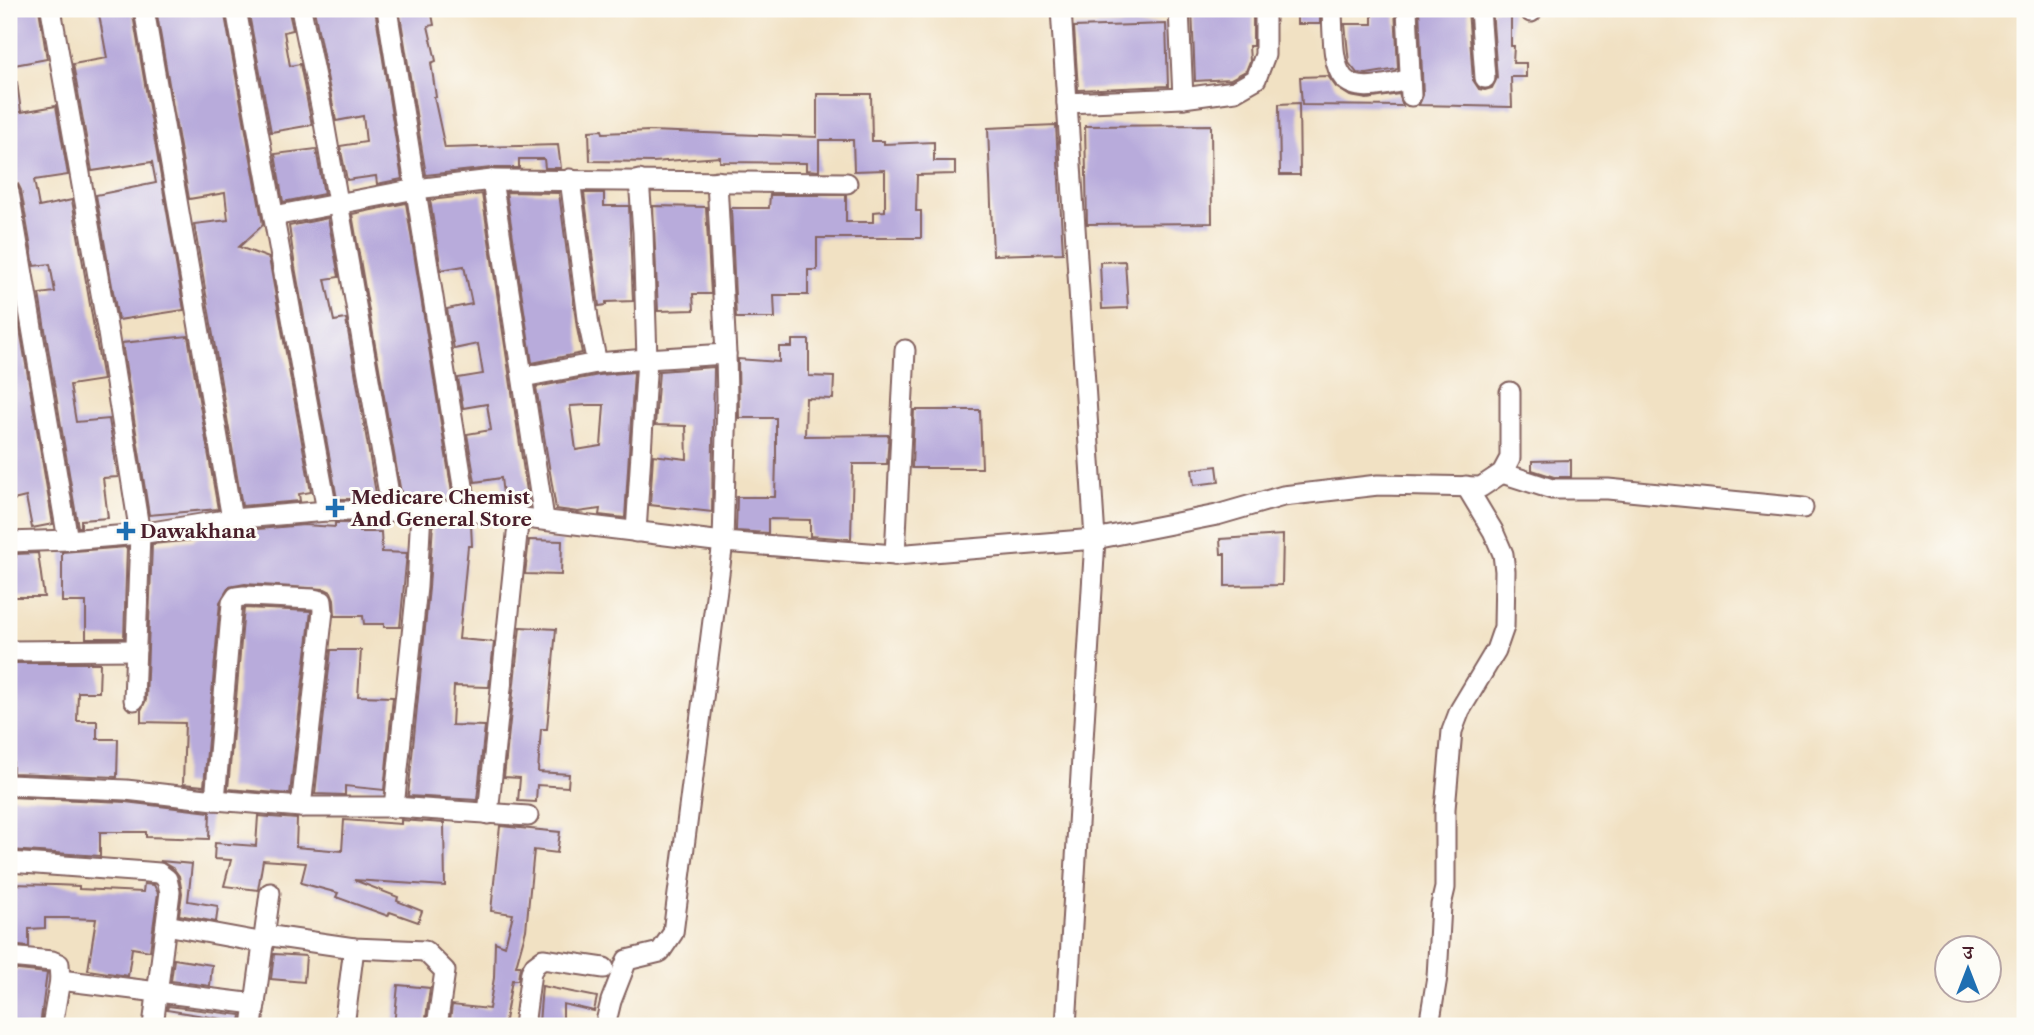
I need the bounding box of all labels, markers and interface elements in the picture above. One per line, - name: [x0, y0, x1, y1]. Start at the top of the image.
- place label: Medicare Chemist And General Store: [350, 486, 532, 531]
- marker: Medicare Chemist And General Store: [325, 498, 345, 518]
- place label: Dawakhana: [140, 520, 257, 543]
- marker: Dawakhana: [118, 523, 134, 539]
- north arrow: [1932, 934, 2002, 1004]
- text: उ: [1961, 941, 1974, 964]

